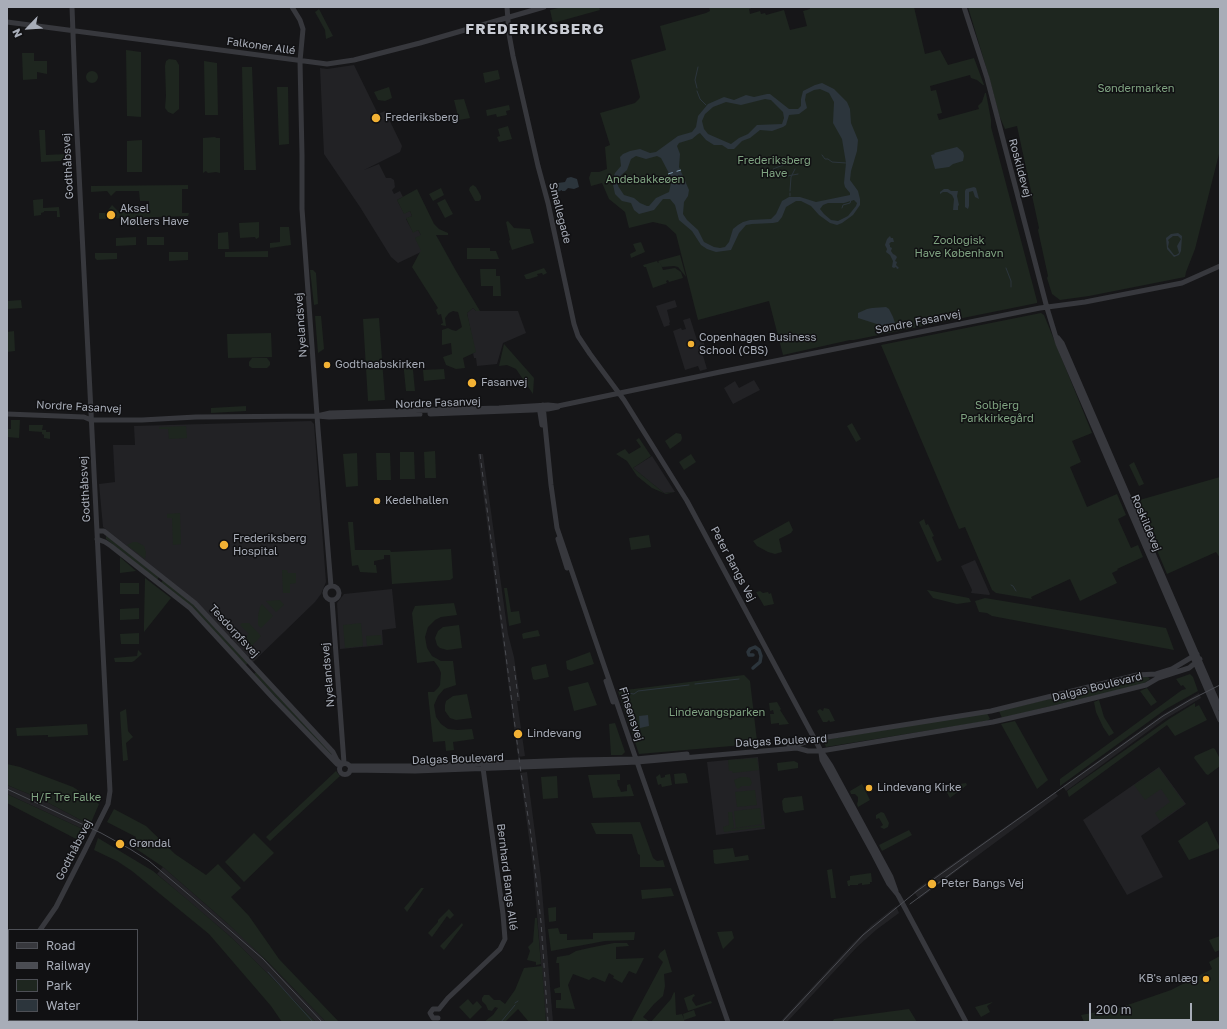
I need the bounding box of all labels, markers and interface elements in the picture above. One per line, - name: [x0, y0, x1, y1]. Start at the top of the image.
- north arrow: [8, 8, 48, 48]
- district label: FREDERIKSBERG: [465, 20, 605, 38]
- text: N: [9, 27, 24, 40]
- street label: Falkoner Allé: [226, 35, 296, 57]
- park label: Søndermarken: [1097, 82, 1175, 96]
- place label: Frederiksberg: [385, 111, 459, 125]
- marker: Frederiksberg: [370, 112, 382, 124]
- street label: Godthåbsvej: [60, 133, 76, 199]
- street label: Roskildevej: [1006, 137, 1034, 199]
- park label: Frederiksberg Have: [737, 154, 811, 180]
- park label: Andebakkeøen: [606, 173, 684, 187]
- street label: Smallegade: [546, 181, 574, 245]
- place label: Aksel Møllers Have: [120, 202, 189, 228]
- marker: Aksel Møllers Have: [105, 209, 117, 221]
- park label: Zoologisk Have København: [914, 234, 1004, 260]
- street label: Nyelandsvej: [292, 292, 310, 358]
- street label: Søndre Fasanvej: [874, 307, 962, 337]
- place label: Copenhagen Business School (CBS): [699, 331, 816, 357]
- marker: Copenhagen Business School (CBS): [686, 339, 696, 349]
- place label: Godthaabskirken: [335, 358, 425, 372]
- marker: Godthaabskirken: [322, 360, 332, 370]
- place label: Fasanvej: [481, 376, 527, 390]
- marker: Fasanvej: [466, 377, 478, 389]
- street label: Nordre Fasanvej: [395, 395, 481, 411]
- street label: Nordre Fasanvej: [36, 398, 122, 416]
- park label: Solbjerg Parkkirkegård: [960, 399, 1034, 425]
- street label: Godthåbsvej: [77, 456, 93, 522]
- street label: Roskildevej: [1128, 493, 1164, 553]
- place label: Kedelhallen: [385, 494, 448, 508]
- marker: Kedelhallen: [372, 496, 382, 506]
- street label: Peter Bangs Vej: [708, 524, 758, 604]
- place label: Frederiksberg Hospital: [233, 532, 307, 558]
- marker: Frederiksberg Hospital: [218, 539, 230, 551]
- street label: Tesdorpfsvej: [206, 602, 262, 660]
- street label: Nyelandsvej: [319, 642, 337, 708]
- street label: Dalgas Boulevard: [1051, 669, 1143, 705]
- street label: Finsensvej: [616, 685, 646, 743]
- park label: Lindevangsparken: [669, 706, 765, 720]
- place label: Lindevang: [527, 727, 581, 741]
- marker: Lindevang: [512, 728, 524, 740]
- street label: Dalgas Boulevard: [735, 732, 827, 750]
- street label: Dalgas Boulevard: [412, 751, 504, 767]
- place label: Lindevang Kirke: [877, 781, 961, 795]
- marker: Lindevang Kirke: [864, 783, 874, 793]
- park label: H/F Tre Falke: [31, 791, 101, 805]
- street label: Godthåbsvej: [53, 817, 95, 883]
- street label: Bernhard Bangs Allé: [494, 823, 520, 931]
- place label: Grøndal: [129, 837, 171, 851]
- marker: Grøndal: [114, 838, 126, 850]
- place label: Peter Bangs Vej: [941, 877, 1024, 891]
- marker: Peter Bangs Vej: [926, 878, 938, 890]
- legend: [8, 929, 138, 1021]
- text: Road: [46, 938, 75, 953]
- text: Railway: [46, 958, 91, 973]
- place label: KB's anlæg: [1139, 972, 1198, 986]
- marker: KB's anlæg: [1201, 974, 1211, 984]
- text: Park: [46, 978, 72, 993]
- scale bar: [1091, 995, 1194, 1021]
- text: Water: [46, 998, 80, 1013]
- text: 200 m: [1096, 1002, 1131, 1017]

